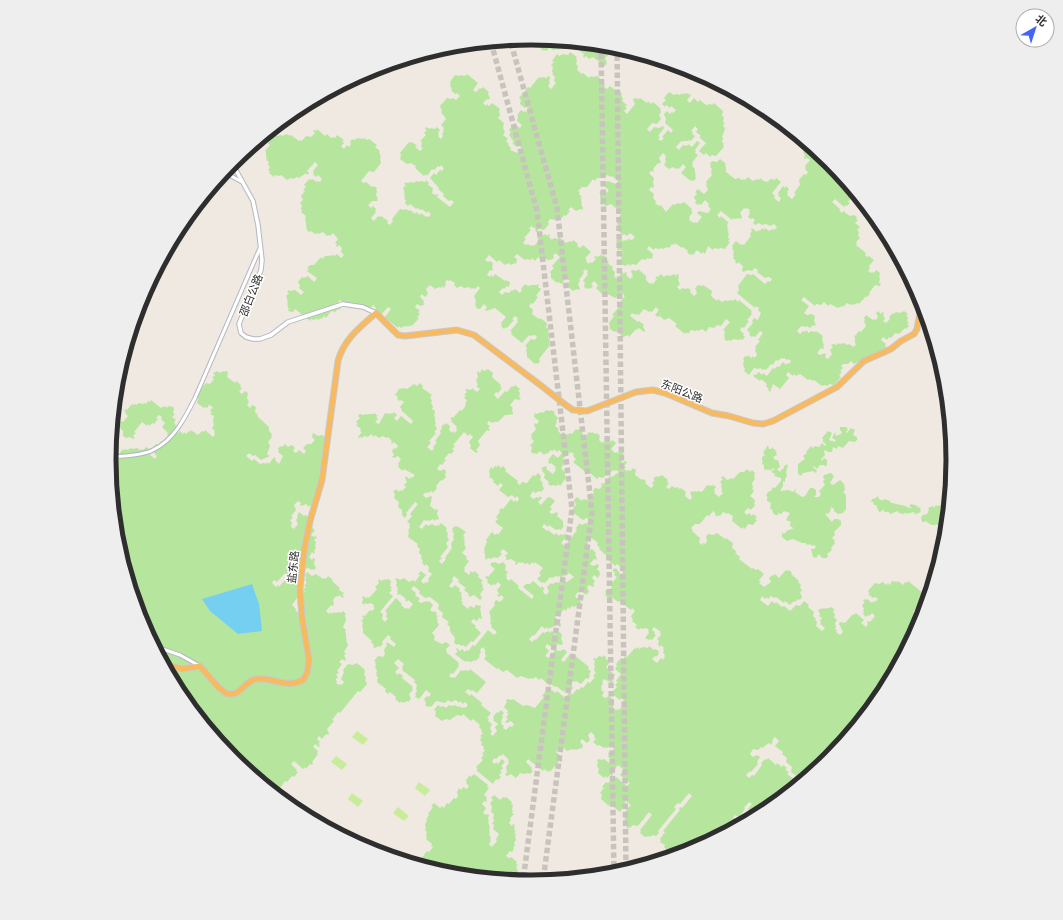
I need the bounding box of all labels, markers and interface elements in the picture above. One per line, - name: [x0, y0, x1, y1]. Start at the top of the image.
- north arrow: [1015, 8, 1055, 48]
- text: 北: [1033, 12, 1049, 28]
- street label: 邵白公路: [237, 272, 265, 318]
- street label: 东阳公路: [659, 377, 705, 405]
- street label: 盐东路: [285, 550, 301, 584]

